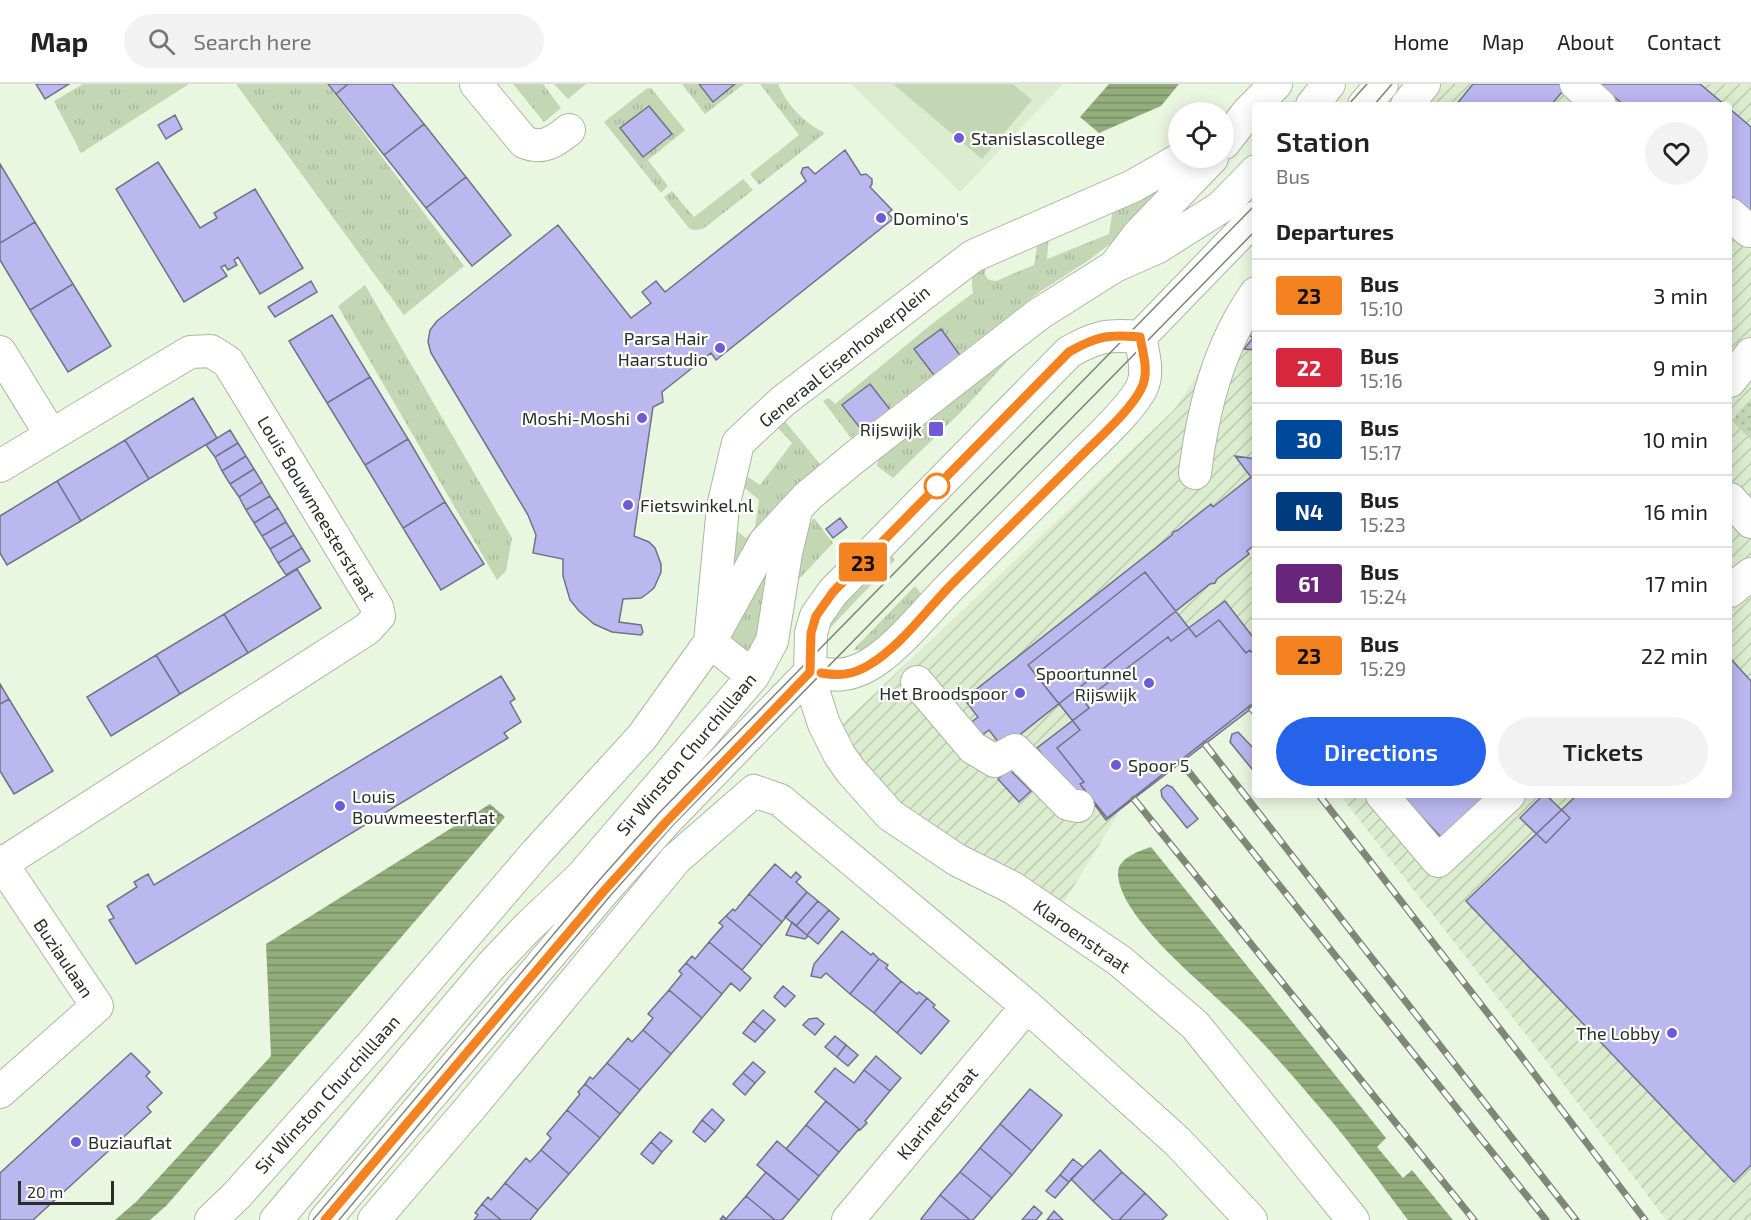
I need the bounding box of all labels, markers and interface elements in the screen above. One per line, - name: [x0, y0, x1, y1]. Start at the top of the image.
- search box: [124, 14, 544, 68]
- text: Map: [30, 24, 88, 58]
- icon: search: [145, 25, 178, 58]
- text: Search here: [193, 28, 312, 54]
- text: Home: [1393, 29, 1449, 54]
- text: Map: [1482, 29, 1524, 54]
- text: About: [1557, 29, 1614, 54]
- text: Contact: [1647, 29, 1721, 54]
- map controls: [1168, 102, 1234, 168]
- button: locate: [1168, 102, 1234, 168]
- button: heart: [1645, 122, 1708, 185]
- text: Station: [1276, 124, 1370, 158]
- place label: Stanislascollege: [971, 127, 1105, 149]
- marker: Stanislascollege: [952, 131, 966, 145]
- text: Bus: [1276, 164, 1310, 188]
- place label: Domino's: [893, 207, 969, 229]
- marker: Domino's: [874, 211, 888, 225]
- text: Departures: [1276, 218, 1394, 244]
- text: Bus: [1360, 270, 1399, 296]
- street label: Generaal Eisenhowerplein: [754, 280, 934, 432]
- text: 3 min: [1653, 282, 1708, 308]
- text: 23: [1297, 283, 1321, 308]
- text: 15:10: [1360, 296, 1403, 320]
- place label: Parsa Hair Haarstudio: [618, 327, 708, 370]
- marker: Parsa Hair Haarstudio: [713, 341, 727, 355]
- text: Bus: [1360, 342, 1399, 368]
- text: 9 min: [1653, 354, 1708, 380]
- text: 22: [1297, 355, 1321, 380]
- text: 15:16: [1360, 368, 1403, 392]
- place label: Moshi-Moshi: [522, 407, 630, 429]
- marker: Moshi-Moshi: [635, 411, 649, 425]
- street label: Louis Bouwmeesterstraat: [253, 412, 381, 604]
- text: Bus: [1360, 414, 1399, 440]
- place label: Rijswijk: [860, 418, 922, 440]
- marker: Rijswijk: [927, 420, 945, 438]
- text: 10 min: [1644, 426, 1708, 452]
- text: 30: [1296, 427, 1322, 452]
- text: 15:17: [1360, 440, 1402, 464]
- unlabelled marker: [924, 473, 950, 499]
- text: Bus: [1360, 486, 1399, 512]
- place label: Fietswinkel.nl: [640, 494, 754, 516]
- marker: Fietswinkel.nl: [621, 498, 635, 512]
- text: 16 min: [1644, 498, 1708, 524]
- text: N4: [1295, 499, 1323, 524]
- text: 15:23: [1360, 512, 1406, 536]
- line badge: 23: [836, 542, 890, 582]
- text: 23: [851, 550, 875, 575]
- text: Bus: [1360, 558, 1399, 584]
- text: 17 min: [1646, 570, 1708, 596]
- text: 61: [1298, 571, 1320, 596]
- text: 15:24: [1360, 584, 1407, 608]
- text: Bus: [1360, 630, 1399, 656]
- text: 22 min: [1641, 642, 1708, 668]
- text: 23: [1297, 643, 1321, 668]
- text: 15:29: [1360, 656, 1406, 680]
- place label: Spoortunnel Rijswijk: [1036, 662, 1138, 705]
- street label: Sir Winston Churchilllaan: [611, 668, 761, 840]
- marker: Spoortunnel Rijswijk: [1142, 676, 1156, 690]
- place label: Het Broodspoor: [879, 682, 1008, 704]
- marker: Het Broodspoor: [1013, 686, 1027, 700]
- button: Directions: [1276, 717, 1486, 786]
- button: Tickets: [1498, 717, 1708, 786]
- place label: Spoor 5: [1128, 754, 1190, 776]
- marker: Spoor 5: [1109, 758, 1123, 772]
- place label: Louis Bouwmeesterflat: [352, 785, 495, 828]
- marker: Louis Bouwmeesterflat: [333, 799, 347, 813]
- street label: Klaroenstraat: [1029, 895, 1135, 978]
- street label: Buziaulaan: [29, 914, 99, 1002]
- street label: Sir Winston Churchilllaan: [250, 1010, 404, 1178]
- place label: The Lobby: [1576, 1022, 1660, 1044]
- marker: The Lobby: [1665, 1026, 1679, 1040]
- street label: Klarinetstraat: [892, 1062, 982, 1164]
- place label: Buziauflat: [88, 1131, 172, 1153]
- marker: Buziauflat: [69, 1135, 83, 1149]
- scale bar: [18, 1178, 114, 1206]
- text: 20 m: [27, 1182, 63, 1201]

